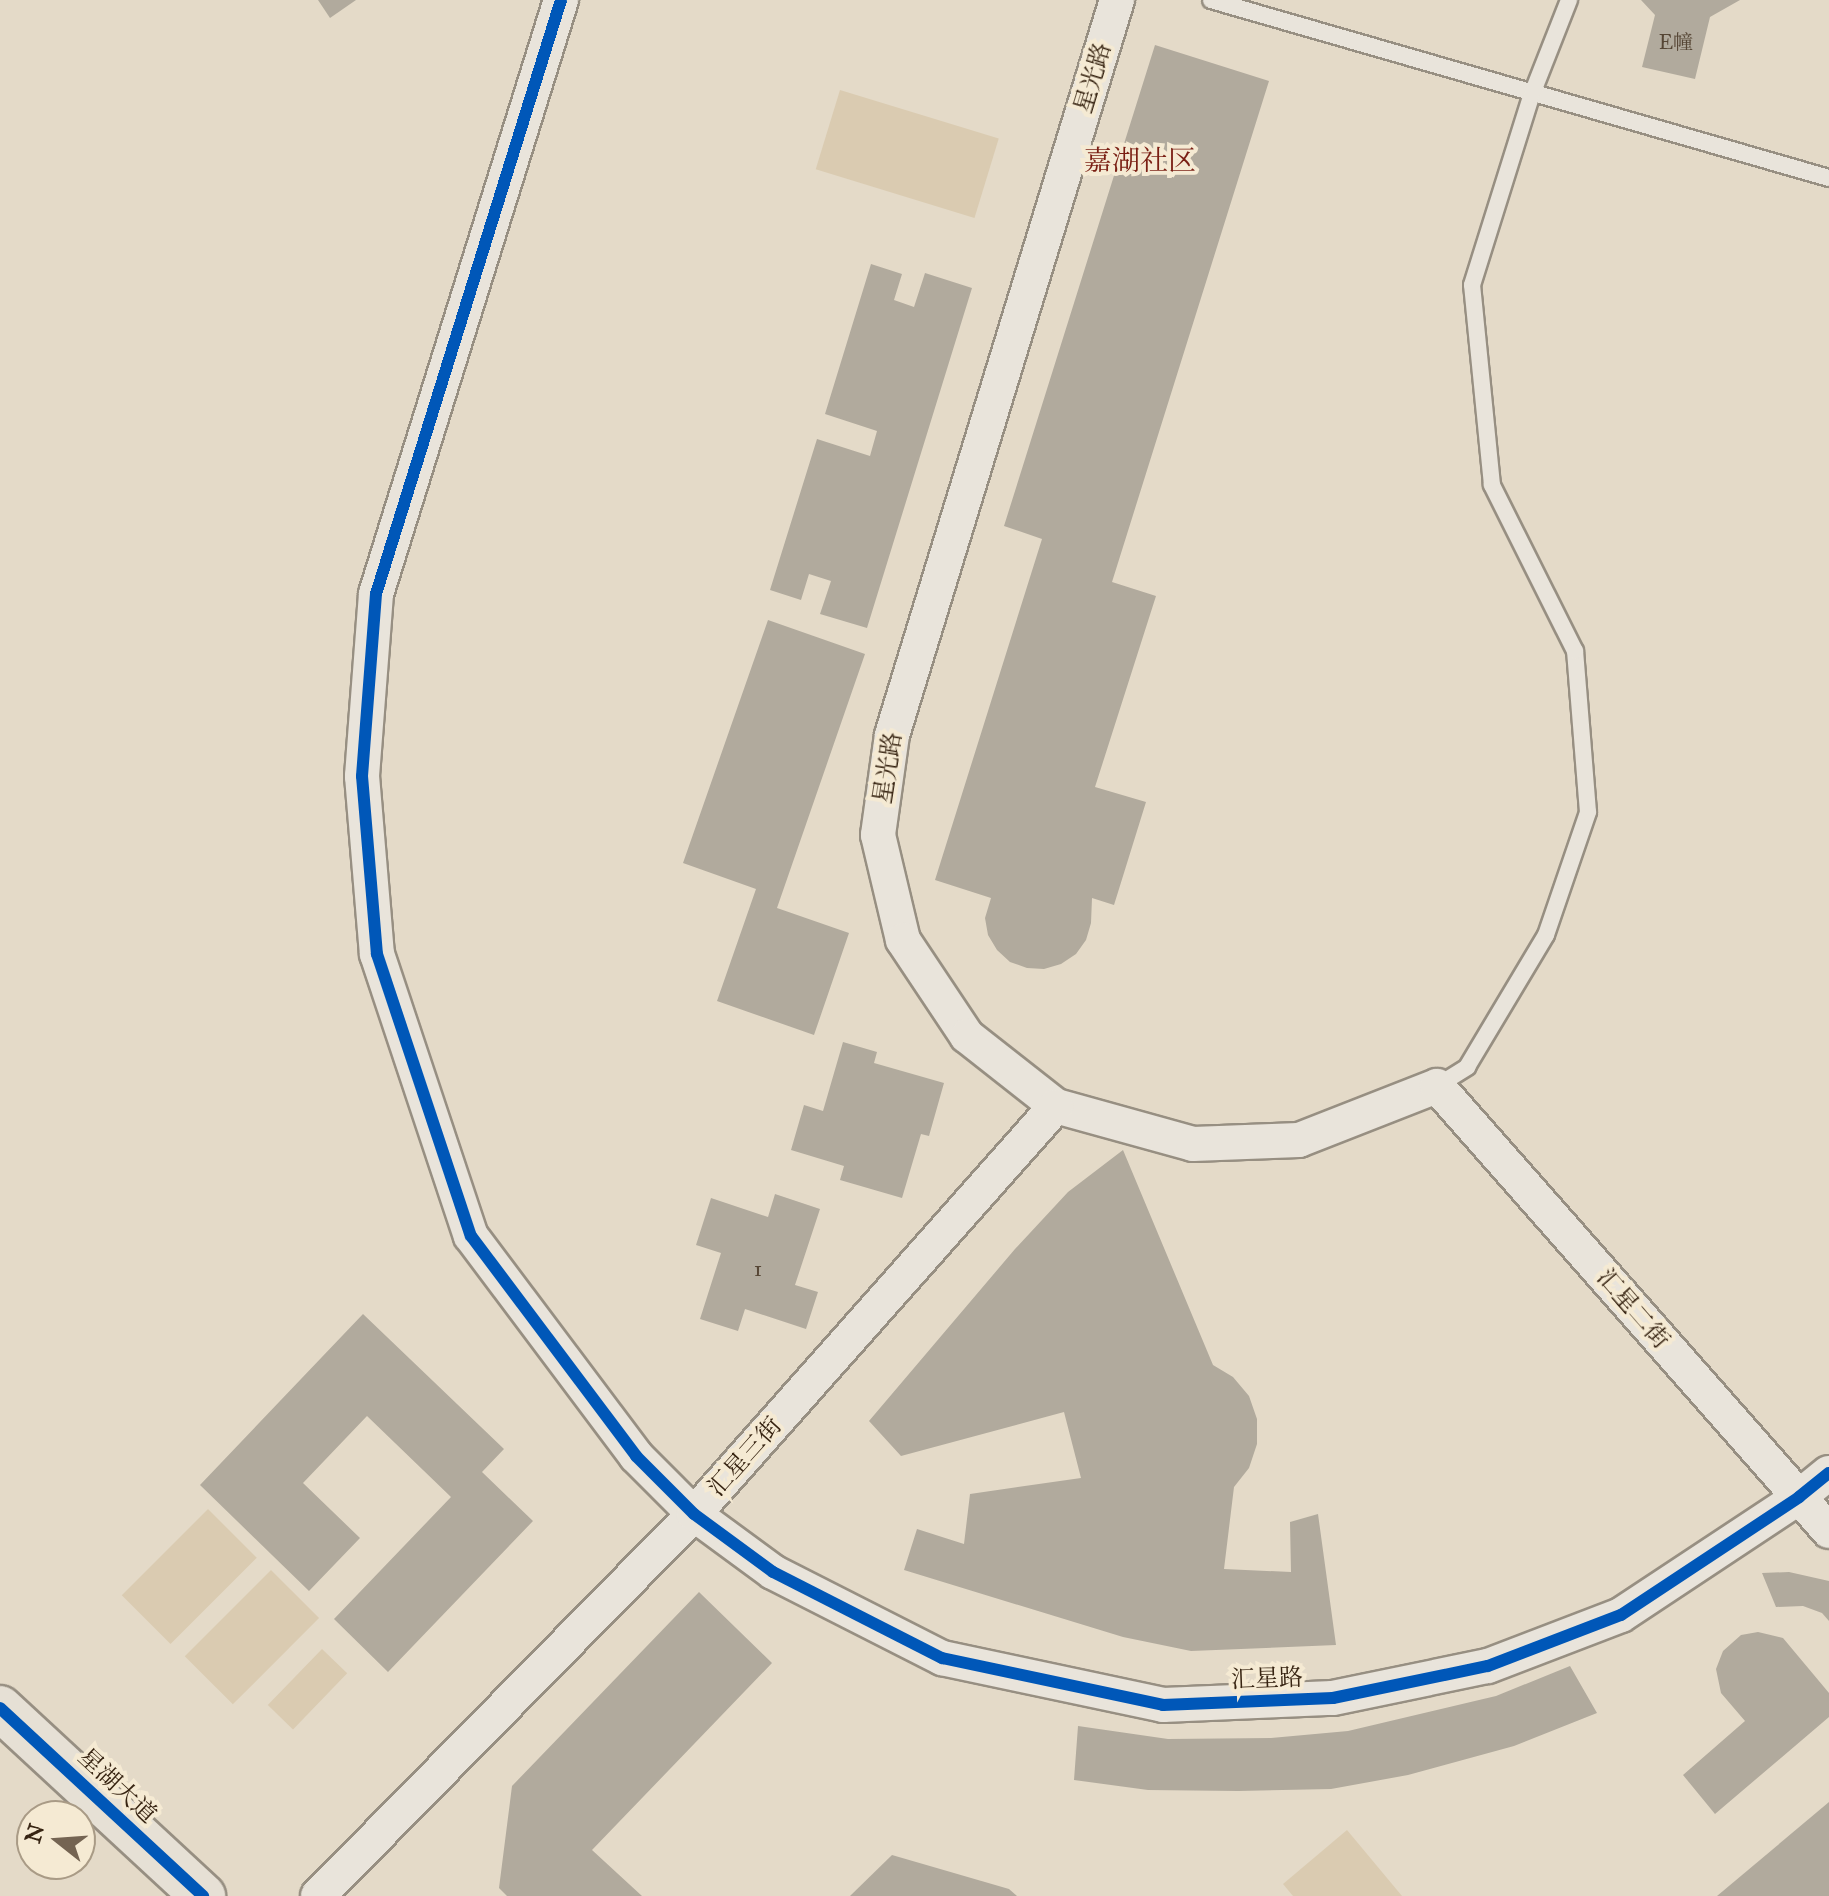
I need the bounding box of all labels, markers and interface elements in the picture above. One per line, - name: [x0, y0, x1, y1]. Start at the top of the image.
- house number: E幢: [1659, 30, 1693, 54]
- street label: 星光路: [1069, 39, 1117, 117]
- district label: 嘉湖社区: [1084, 144, 1196, 178]
- street label: 星光路: [868, 730, 908, 806]
- house number: 1: [754, 1257, 762, 1281]
- street label: 汇星二街: [1591, 1263, 1675, 1355]
- street label: 汇星三街: [702, 1412, 788, 1502]
- street label: 汇星路: [1231, 1663, 1303, 1695]
- street label: 星湖大道: [72, 1743, 162, 1829]
- north arrow: [16, 1800, 96, 1880]
- text: N: [19, 1821, 50, 1846]

